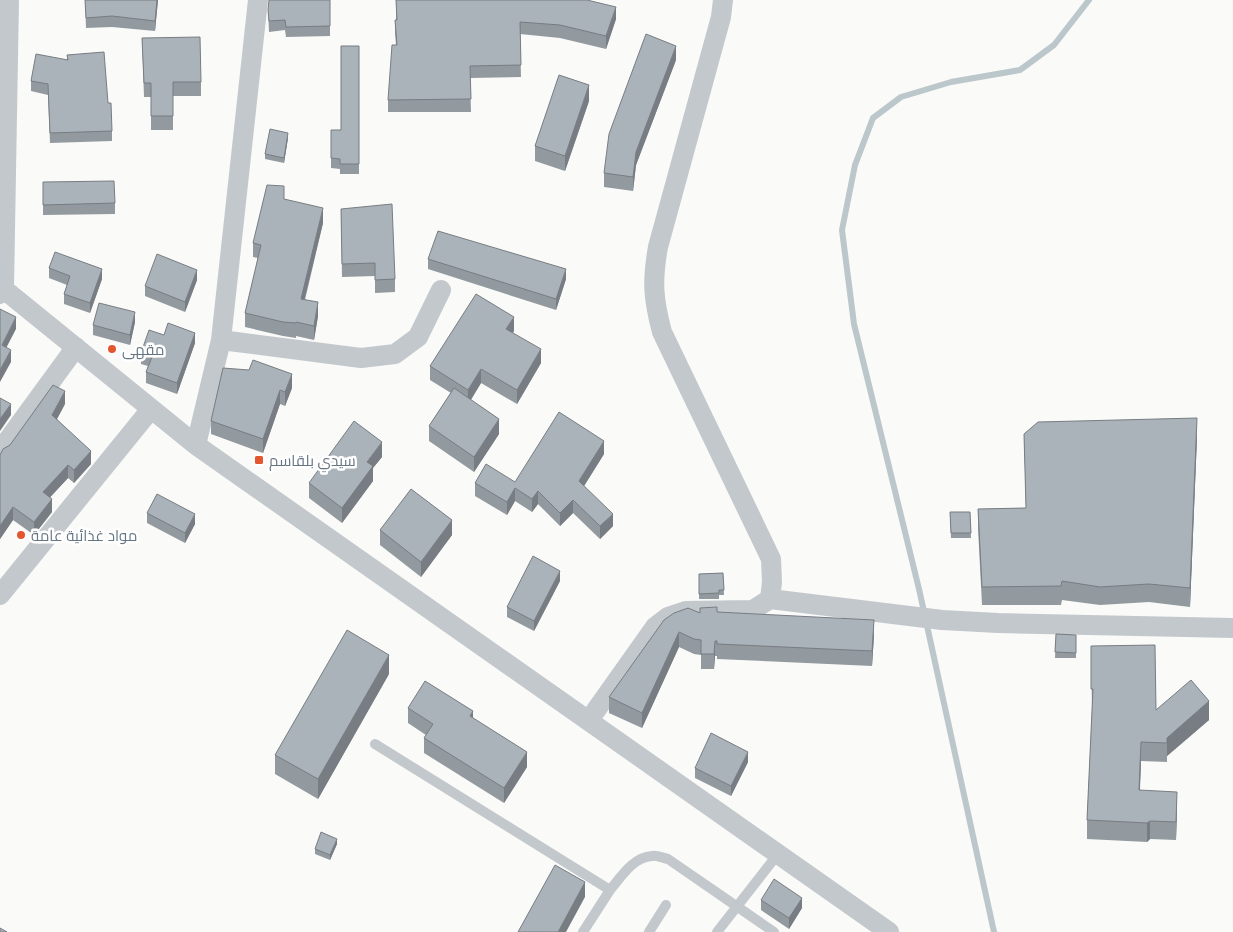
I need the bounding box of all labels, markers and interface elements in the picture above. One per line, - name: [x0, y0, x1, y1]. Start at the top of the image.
- place label: مقهى: [122, 340, 164, 360]
- marker: مقهى: [106, 343, 118, 355]
- place label: سيدي بلقاسم: [269, 451, 356, 473]
- marker: سيدي بلقاسم: [253, 454, 265, 466]
- place label: مواد غذائية عامة: [31, 526, 137, 545]
- marker: مواد غذائية عامة: [15, 529, 27, 541]

